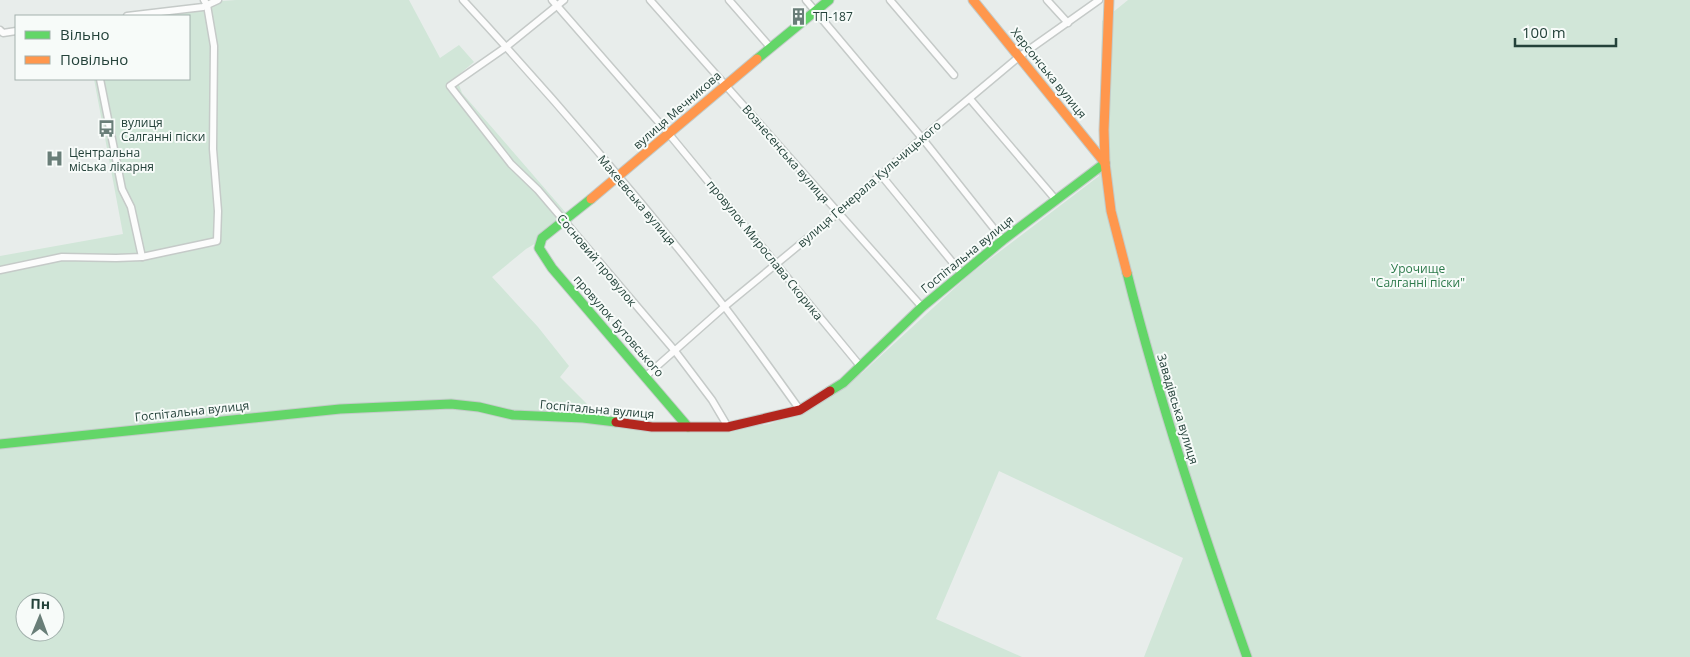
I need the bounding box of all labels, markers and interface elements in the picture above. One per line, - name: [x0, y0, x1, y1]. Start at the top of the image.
- building icon: ТП-187: [789, 6, 809, 26]
- place label: ТП-187: [813, 8, 853, 25]
- legend: [15, 15, 190, 80]
- scale bar: [1515, 15, 1616, 47]
- text: 100 m: [1522, 22, 1566, 42]
- text: Вільно: [60, 24, 109, 44]
- street label: Херсонська вулиця: [1007, 24, 1091, 122]
- text: Повільно: [60, 49, 128, 69]
- street label: вулиця Мечникова: [629, 67, 725, 153]
- street label: Вознесенська вулиця: [738, 101, 834, 207]
- place label: вулиця Салганні піски: [121, 114, 205, 145]
- street label: вулиця Генерала Кульчицького: [794, 117, 944, 251]
- bus stop icon: вулиця Салганні піски: [97, 119, 117, 139]
- place label: Центральна міська лікарня: [69, 144, 154, 175]
- hospital icon: Центральна міська лікарня: [45, 149, 65, 169]
- street label: Макеєвська вулиця: [594, 151, 680, 249]
- street label: провулок Мирослава Скорика: [703, 176, 827, 324]
- street label: Сосновий провулок: [553, 210, 641, 310]
- street label: Госпітальна вулиця: [917, 211, 1017, 297]
- park label: Урочище "Салганні піски": [1371, 260, 1465, 291]
- street label: провулок Бутовського: [570, 271, 668, 381]
- street label: Завадівська вулиця: [1153, 352, 1203, 466]
- street label: Госпітальна вулиця: [539, 396, 655, 422]
- street label: Госпітальна вулиця: [134, 397, 250, 425]
- north arrow: [15, 592, 65, 642]
- text: Пн: [30, 594, 50, 613]

